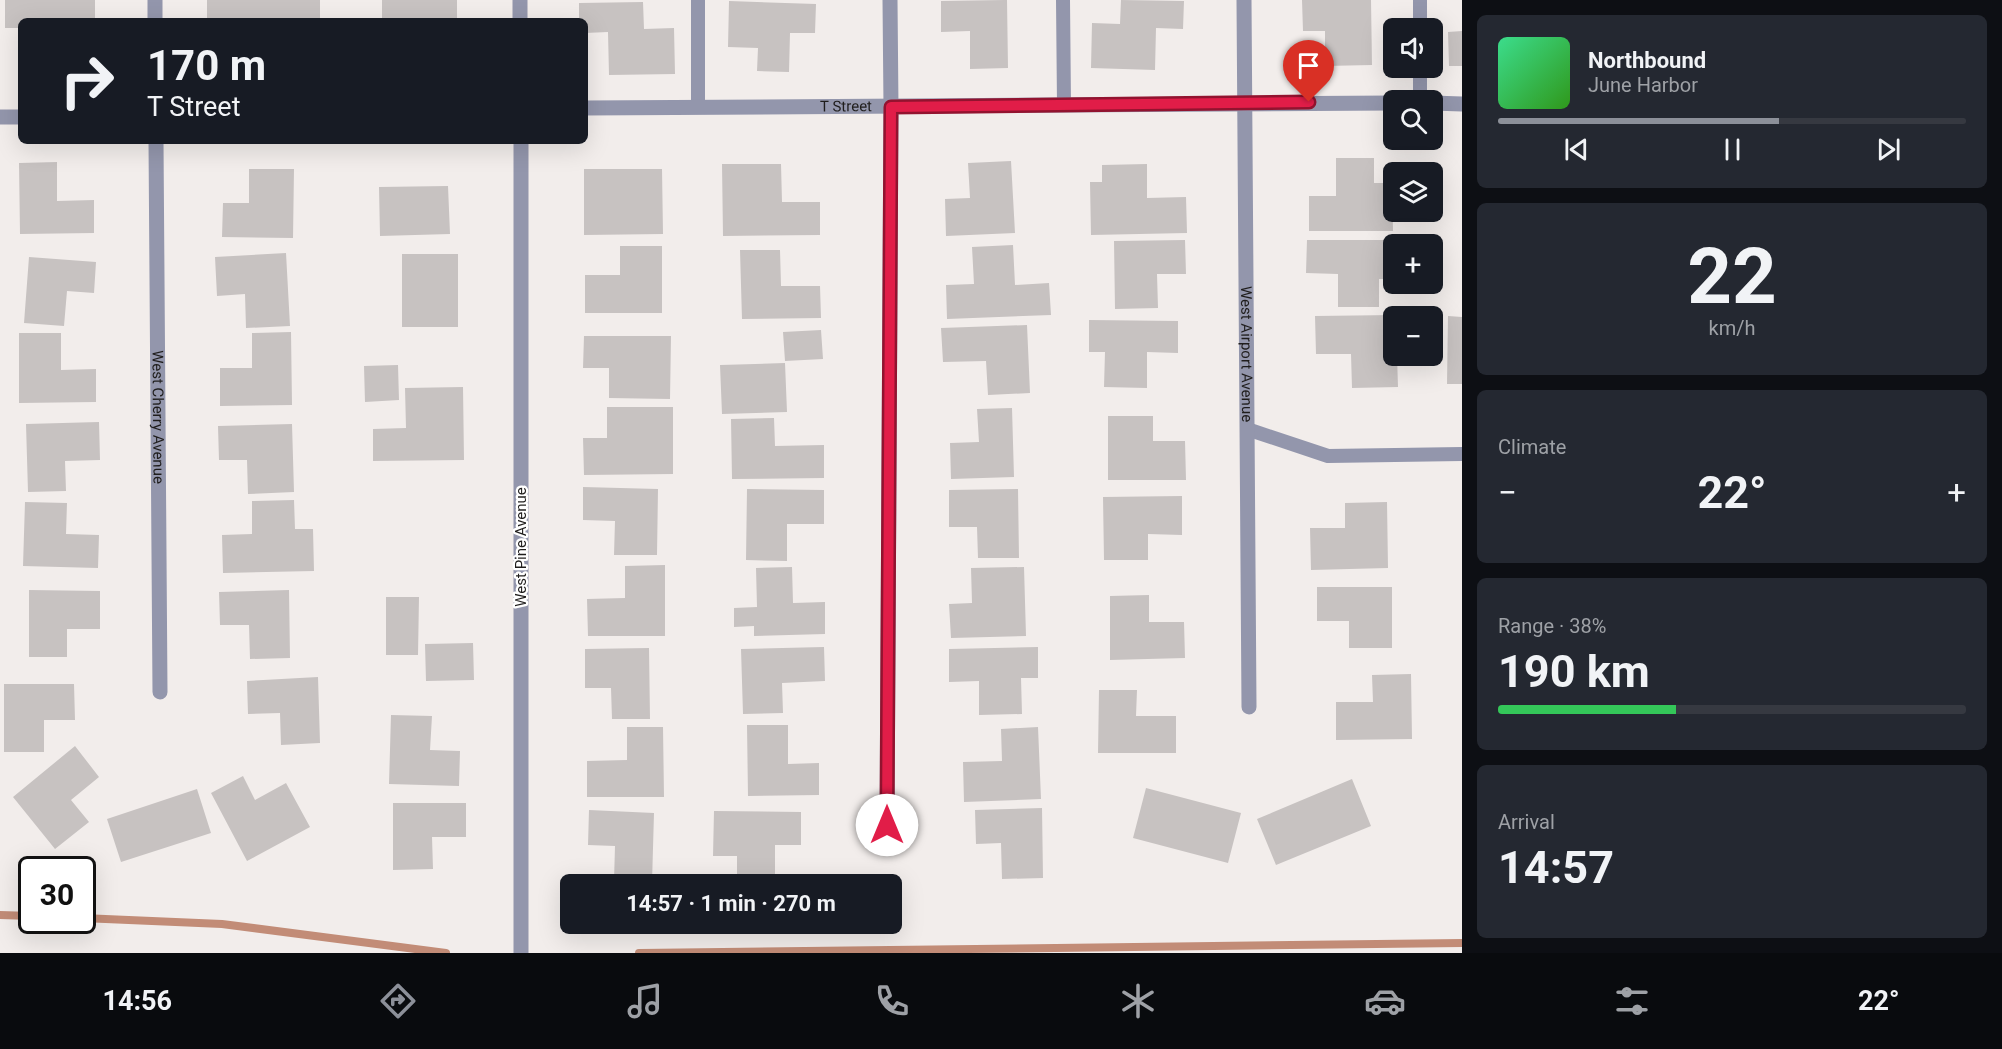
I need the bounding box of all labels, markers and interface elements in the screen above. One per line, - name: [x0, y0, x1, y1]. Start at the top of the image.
- map controls: [1383, 18, 1443, 366]
- button: sound: [1383, 18, 1443, 78]
- pin: [1283, 40, 1334, 102]
- text: 170 m: [147, 41, 266, 90]
- icon: right: [48, 42, 126, 120]
- text: Northbound: [1588, 48, 1706, 73]
- icon: arrive: [1292, 49, 1325, 82]
- text: June Harbor: [1588, 73, 1698, 97]
- button: search: [1383, 90, 1443, 150]
- text: T Street: [147, 91, 241, 123]
- street label: T Street: [820, 97, 872, 116]
- icon: previous: [1560, 133, 1593, 166]
- icon: pause: [1716, 133, 1749, 166]
- icon: next: [1872, 133, 1905, 166]
- button: layers: [1383, 162, 1443, 222]
- text: 22: [1687, 231, 1777, 322]
- button: +: [1383, 234, 1443, 294]
- street label: West Airport Avenue: [1237, 286, 1256, 422]
- button: −: [1383, 306, 1443, 366]
- text: km/h: [1709, 316, 1755, 340]
- street label: West Cherry Avenue: [149, 350, 167, 484]
- text: Climate: [1498, 435, 1566, 459]
- text: 22°: [1697, 466, 1767, 519]
- text: −: [1498, 473, 1517, 512]
- text: +: [1947, 473, 1966, 512]
- street label: West Pine Avenue: [512, 487, 530, 607]
- text: Range · 38%: [1498, 614, 1606, 638]
- text: 190 km: [1498, 645, 1650, 698]
- position arrow: [855, 793, 919, 857]
- text: Arrival: [1498, 810, 1555, 834]
- text: 14:57: [1498, 841, 1614, 894]
- speed limit sign: 30: [18, 856, 96, 934]
- text: 14:57 · 1 min · 270 m: [626, 891, 836, 916]
- icon: directions: [377, 980, 419, 1022]
- icon: music: [624, 980, 666, 1022]
- icon: phone: [871, 980, 913, 1022]
- icon: climate: [1117, 980, 1159, 1022]
- icon: car: [1364, 980, 1406, 1022]
- icon: filters: [1611, 980, 1653, 1022]
- text: 14:56: [102, 985, 172, 1017]
- text: 22°: [1858, 985, 1900, 1017]

